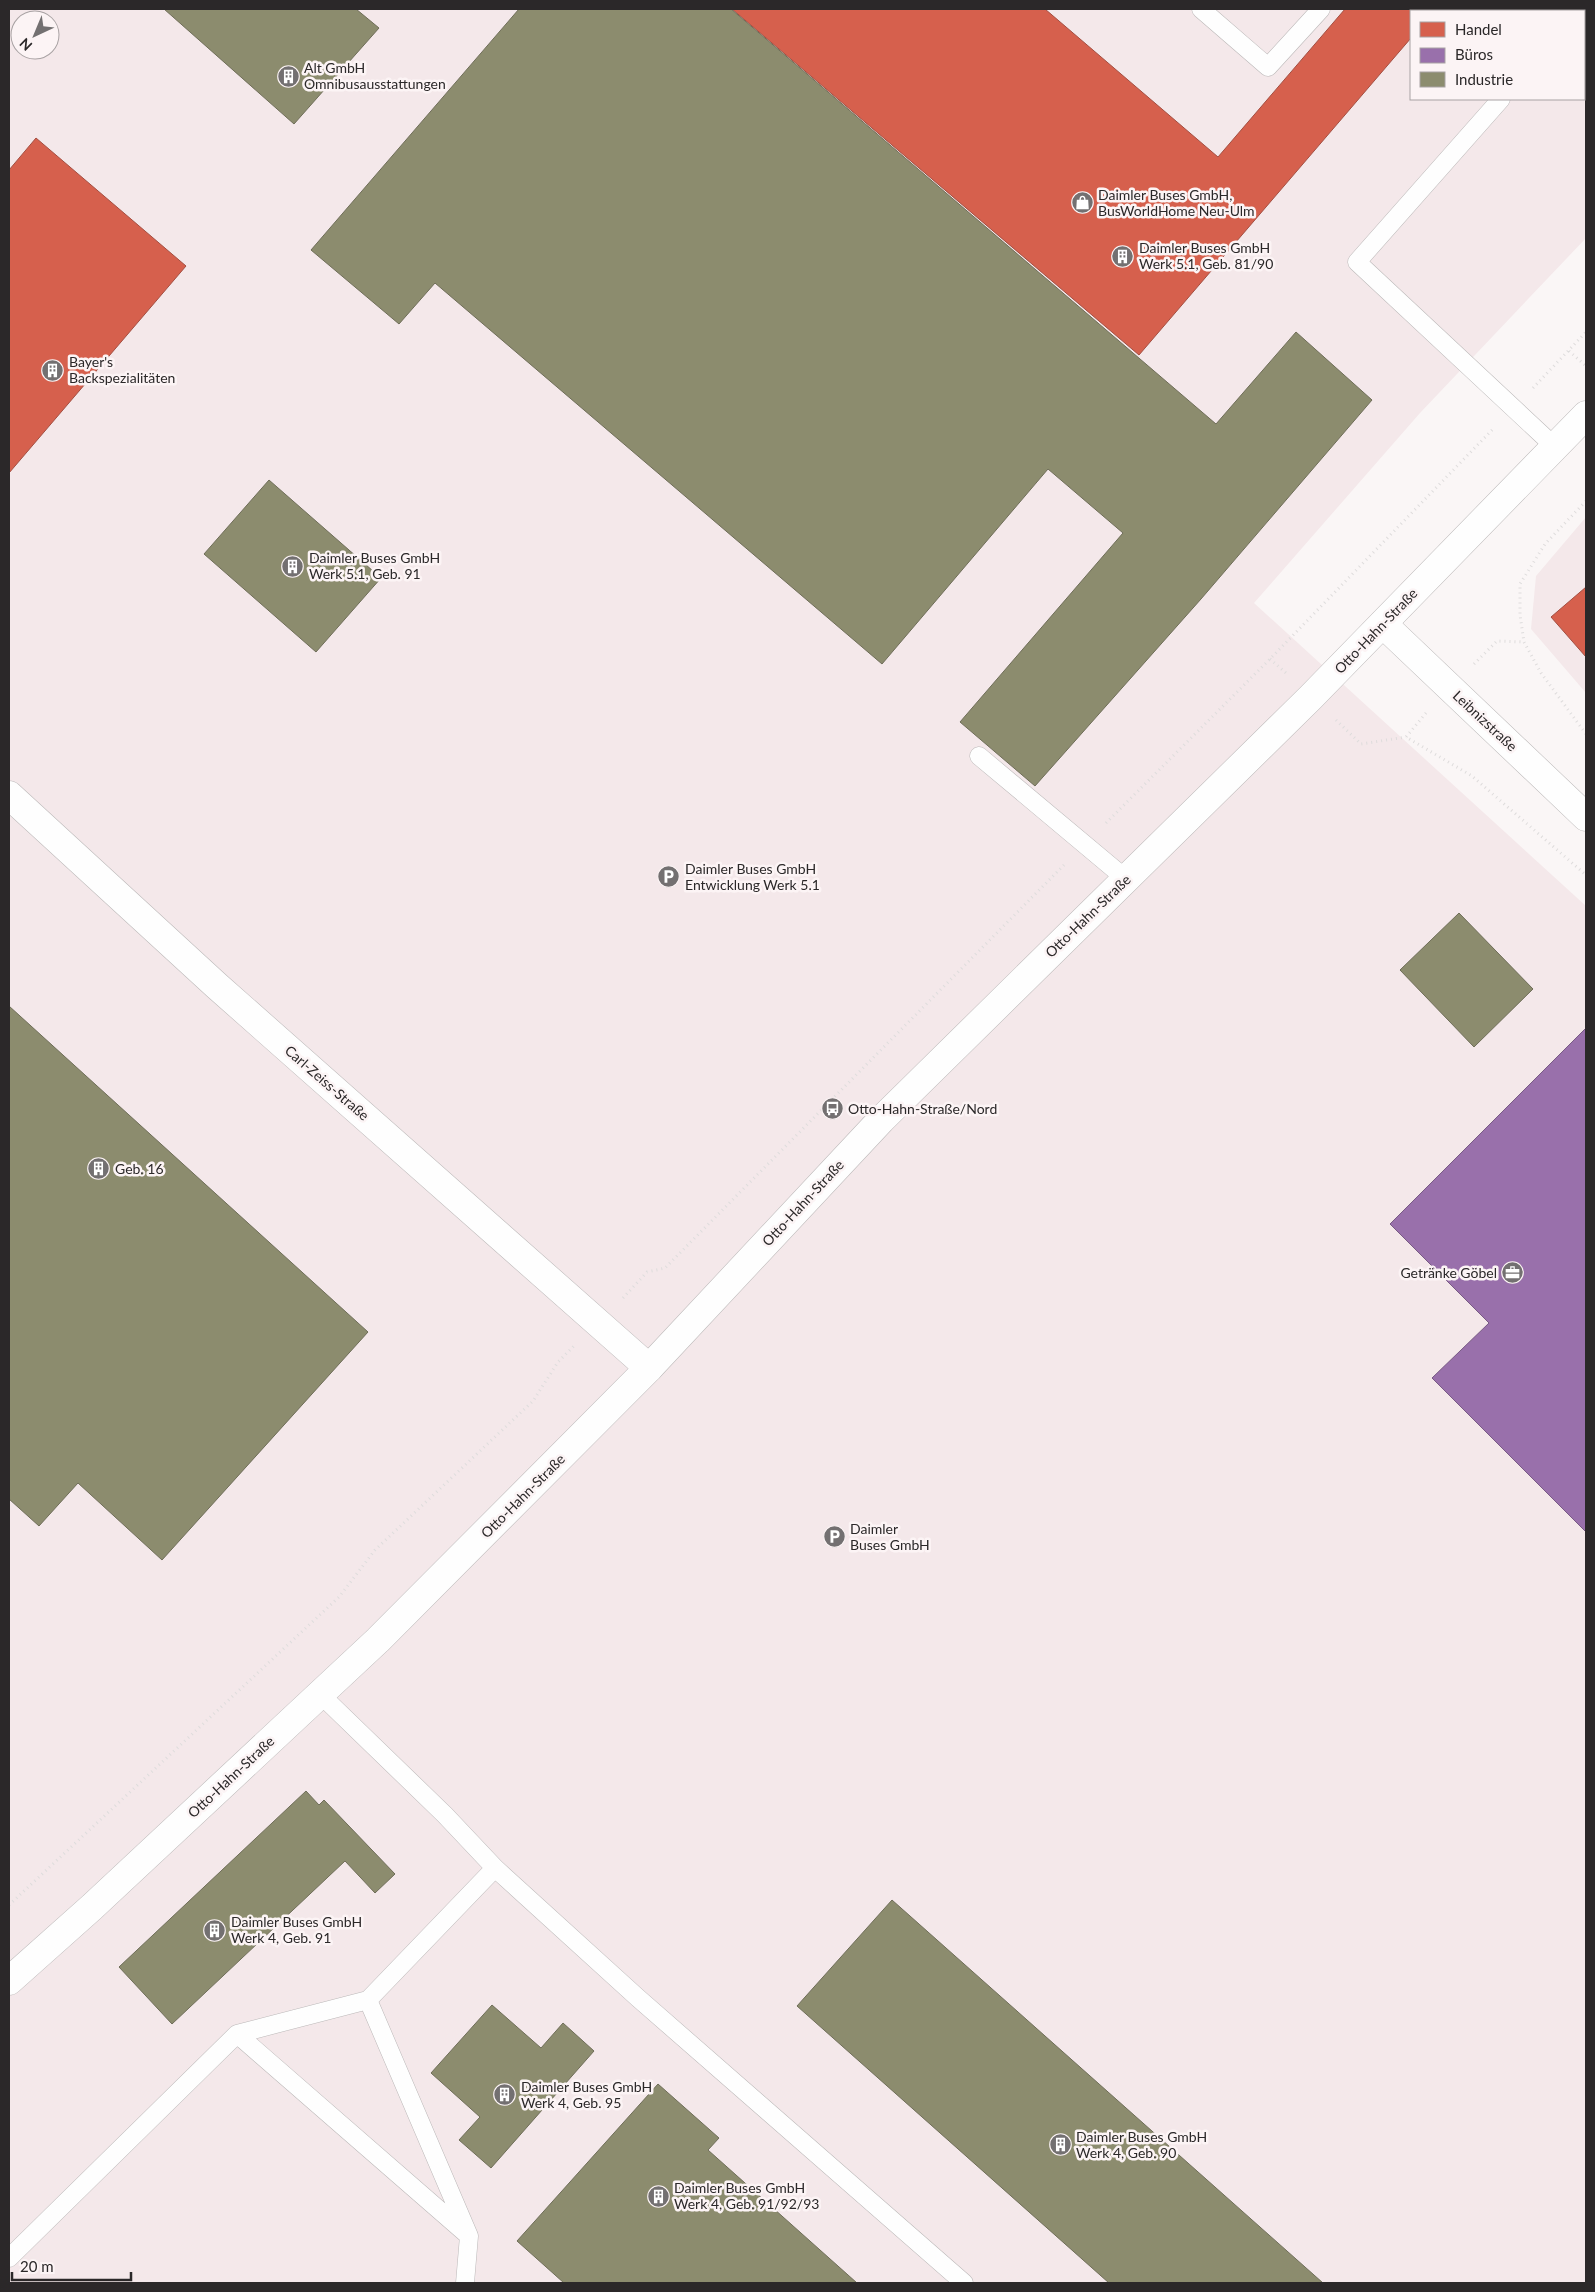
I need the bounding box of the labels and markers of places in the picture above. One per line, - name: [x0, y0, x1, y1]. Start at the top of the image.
- place label: Alt GmbH Omnibusausstattungen: [304, 59, 446, 92]
- building icon: Alt GmbH Omnibusausstattungen: [276, 64, 300, 88]
- place label: Daimler Buses GmbH, BusWorldHome Neu-Ulm: [1098, 186, 1255, 219]
- shop icon: Daimler Buses GmbH, BusWorldHome Neu-Ulm: [1070, 191, 1094, 215]
- place label: Daimler Buses GmbH Werk 5.1, Geb. 81/90: [1139, 239, 1273, 272]
- building icon: Daimler Buses GmbH Werk 5.1, Geb. 81/90: [1111, 244, 1135, 268]
- place label: Bayer's Backspezialitäten: [69, 353, 175, 386]
- building icon: Bayer's Backspezialitäten: [41, 358, 65, 382]
- place label: Daimler Buses GmbH Werk 5.1, Geb. 91: [309, 549, 440, 582]
- building icon: Daimler Buses GmbH Werk 5.1, Geb. 91: [281, 554, 305, 578]
- place label: Daimler Buses GmbH Entwicklung Werk 5.1: [685, 860, 820, 893]
- parking icon: Daimler Buses GmbH Entwicklung Werk 5.1: [657, 865, 681, 889]
- bus stop icon: Otto-Hahn-Straße/Nord: [820, 1097, 844, 1121]
- place label: Otto-Hahn-Straße/Nord: [848, 1100, 997, 1117]
- building icon: Geb. 16: [87, 1157, 111, 1181]
- place label: Geb. 16: [115, 1160, 164, 1177]
- office icon: Getränke Göbel: [1501, 1261, 1525, 1285]
- place label: Getränke Göbel: [1400, 1264, 1497, 1281]
- place label: Daimler Buses GmbH: [850, 1520, 930, 1553]
- parking icon: Daimler Buses GmbH: [822, 1525, 846, 1549]
- place label: Daimler Buses GmbH Werk 4, Geb. 91: [231, 1913, 362, 1946]
- building icon: Daimler Buses GmbH Werk 4, Geb. 91: [203, 1918, 227, 1942]
- place label: Daimler Buses GmbH Werk 4, Geb. 95: [521, 2078, 652, 2111]
- building icon: Daimler Buses GmbH Werk 4, Geb. 95: [493, 2083, 517, 2107]
- place label: Daimler Buses GmbH Werk 4, Geb. 90: [1076, 2128, 1207, 2161]
- building icon: Daimler Buses GmbH Werk 4, Geb. 90: [1048, 2133, 1072, 2157]
- place label: Daimler Buses GmbH Werk 4, Geb. 91/92/93: [674, 2179, 819, 2212]
- building icon: Daimler Buses GmbH Werk 4, Geb. 91/92/93: [646, 2184, 670, 2208]

